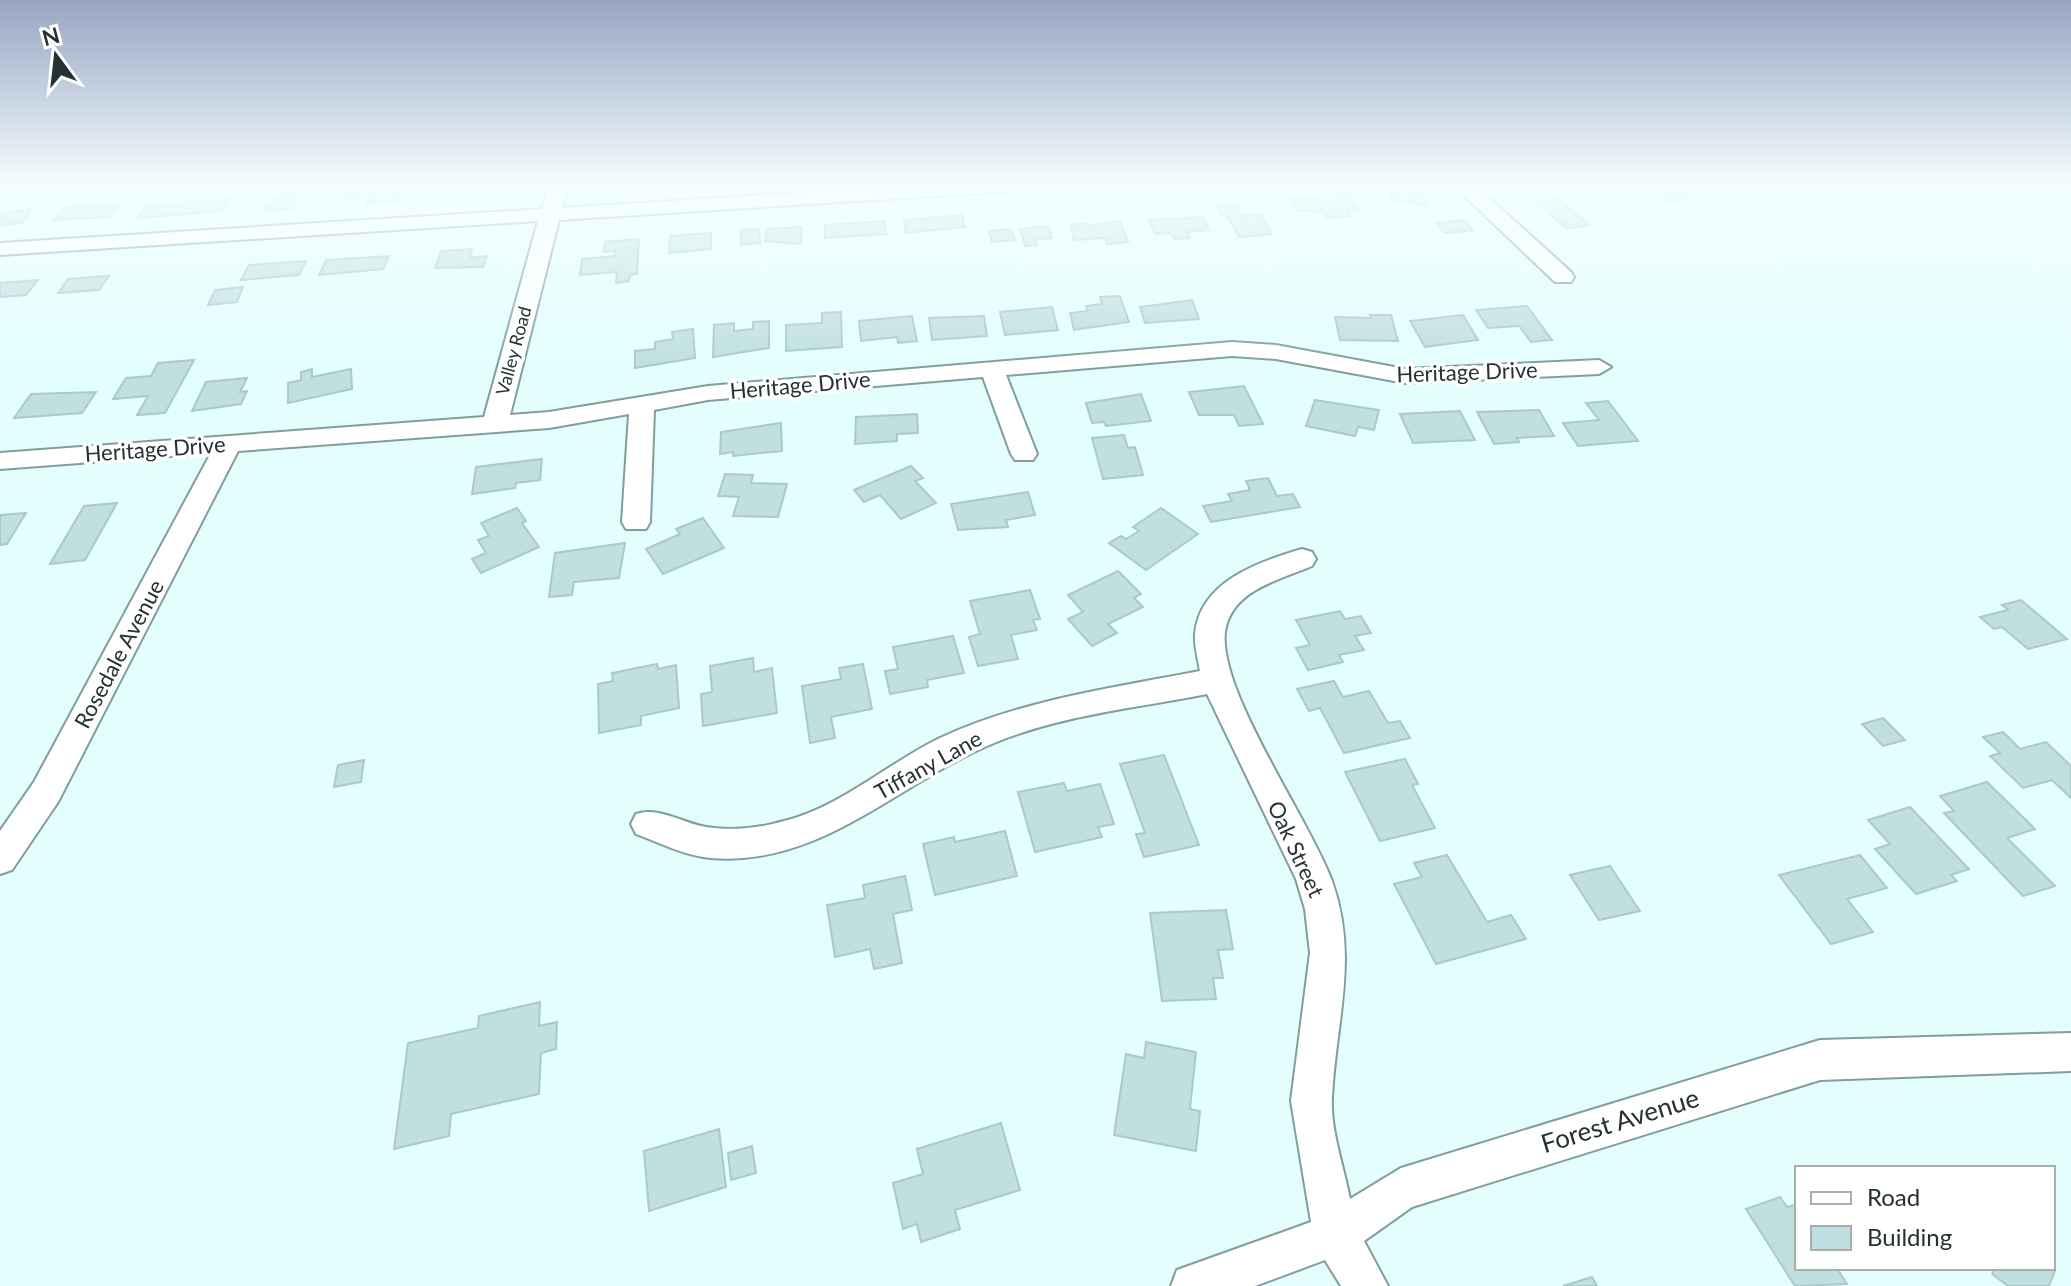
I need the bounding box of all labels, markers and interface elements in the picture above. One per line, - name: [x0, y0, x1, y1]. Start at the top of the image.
- north arrow: [16, 16, 96, 96]
- text: N: [39, 21, 62, 51]
- street label: Valley Road: [491, 304, 535, 398]
- street label: Heritage Drive: [1396, 356, 1538, 387]
- street label: Heritage Drive: [728, 365, 871, 404]
- street label: Heritage Drive: [84, 430, 226, 467]
- street label: Rosedale Avenue: [68, 575, 169, 733]
- street label: Tiffany Lane: [869, 724, 986, 805]
- street label: Oak Street: [1262, 796, 1330, 901]
- street label: Forest Avenue: [1537, 1081, 1703, 1159]
- legend: [1795, 1166, 2055, 1270]
- text: Road: [1867, 1182, 1920, 1211]
- text: Building: [1867, 1222, 1952, 1251]

